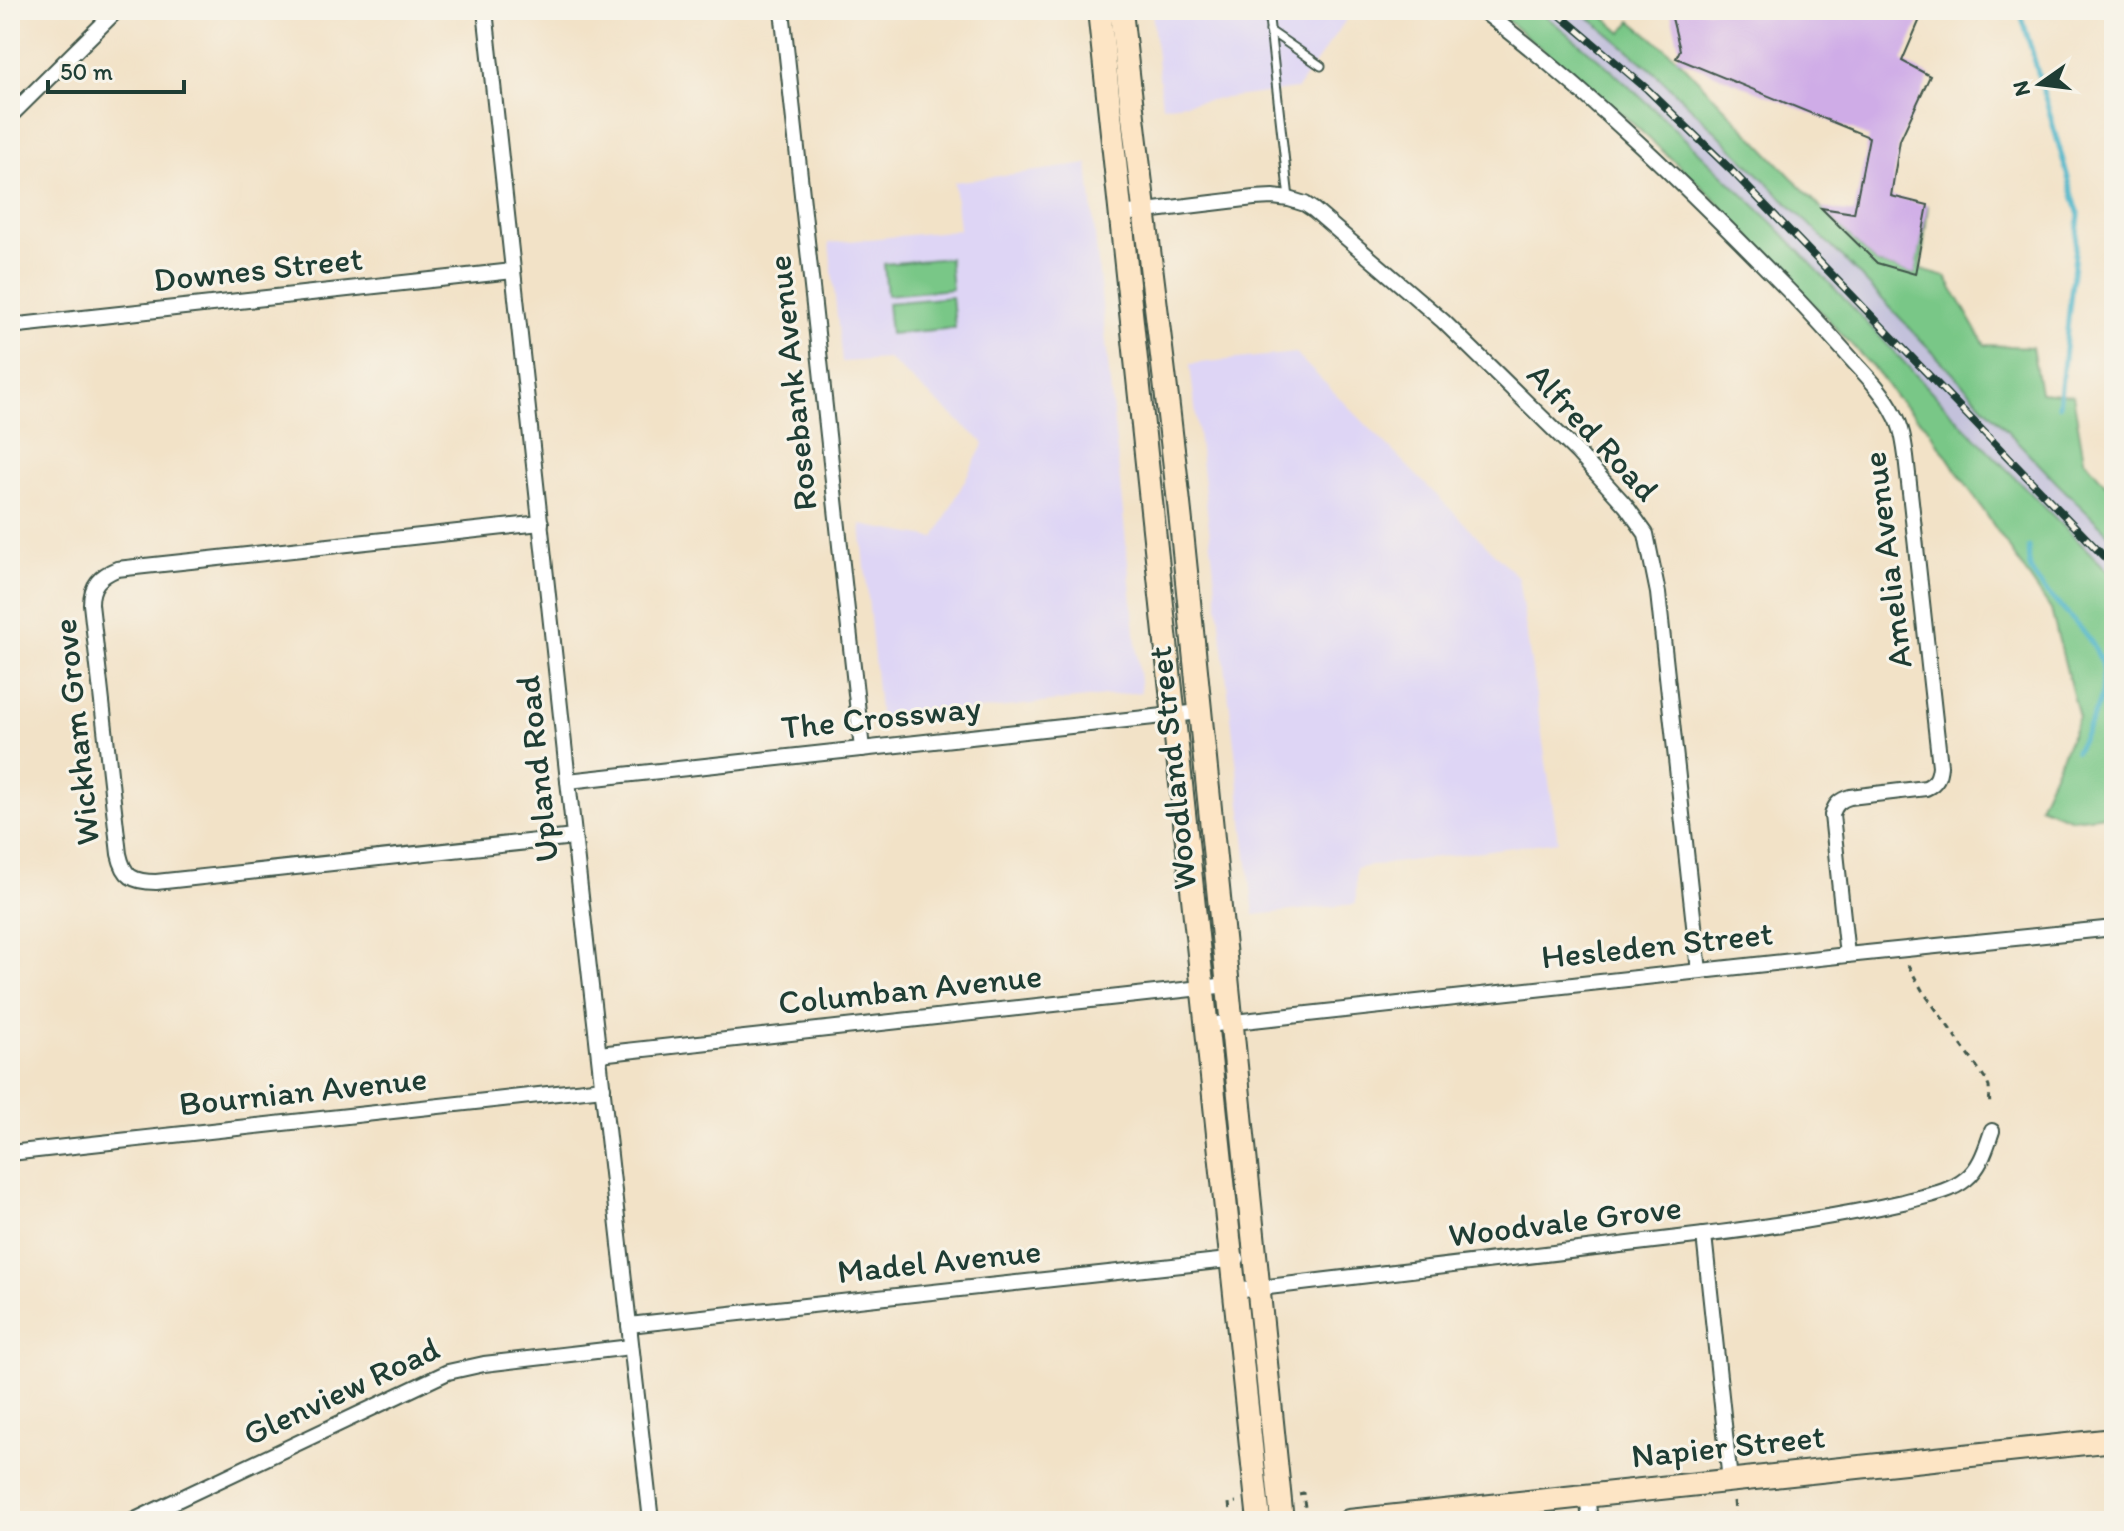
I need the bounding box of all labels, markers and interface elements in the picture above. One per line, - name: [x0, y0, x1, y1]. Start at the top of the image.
- scale bar: [48, 44, 184, 94]
- north arrow: [2000, 44, 2080, 124]
- text: 50 m: [60, 57, 113, 86]
- text: N: [2006, 78, 2036, 99]
- street label: Downes Street: [151, 238, 365, 300]
- street label: Rosebank Avenue: [758, 253, 826, 513]
- street label: Alfred Road: [1519, 354, 1667, 510]
- street label: Amelia Avenue: [1853, 449, 1921, 671]
- street label: Wickham Grove: [44, 617, 108, 847]
- street label: Woodland Street: [1139, 644, 1205, 892]
- street label: Upland Road: [507, 674, 567, 864]
- street label: The Crossway: [779, 686, 983, 748]
- street label: Hesleden Street: [1539, 912, 1775, 978]
- street label: Columban Avenue: [776, 955, 1044, 1023]
- street label: Bournian Avenue: [177, 1058, 429, 1124]
- street label: Woodvale Grove: [1446, 1186, 1684, 1256]
- street label: Madel Avenue: [835, 1230, 1043, 1292]
- street label: Glenview Road: [236, 1328, 446, 1454]
- street label: Napier Street: [1629, 1415, 1827, 1477]

